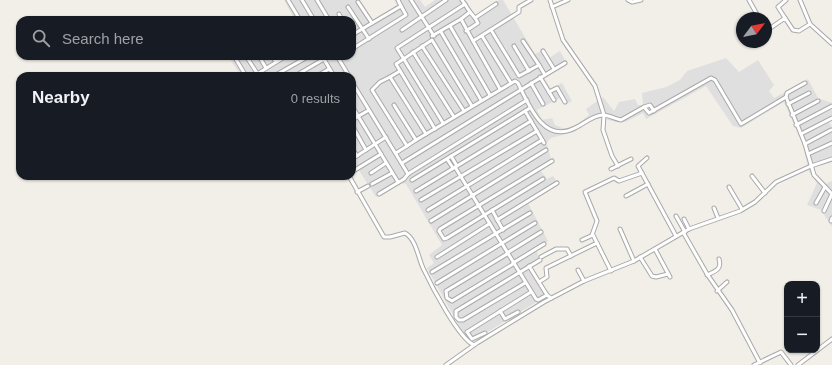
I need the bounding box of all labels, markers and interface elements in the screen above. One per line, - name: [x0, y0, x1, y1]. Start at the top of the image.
- north arrow: [736, 12, 772, 48]
- search box: [16, 16, 356, 60]
- icon: search: [30, 27, 52, 49]
- text: Search here: [62, 30, 144, 47]
- text: Nearby: [32, 88, 90, 107]
- text: 0 results: [291, 91, 340, 106]
- map controls: [784, 281, 820, 353]
- button: +: [784, 281, 820, 317]
- button: −: [784, 317, 820, 353]

